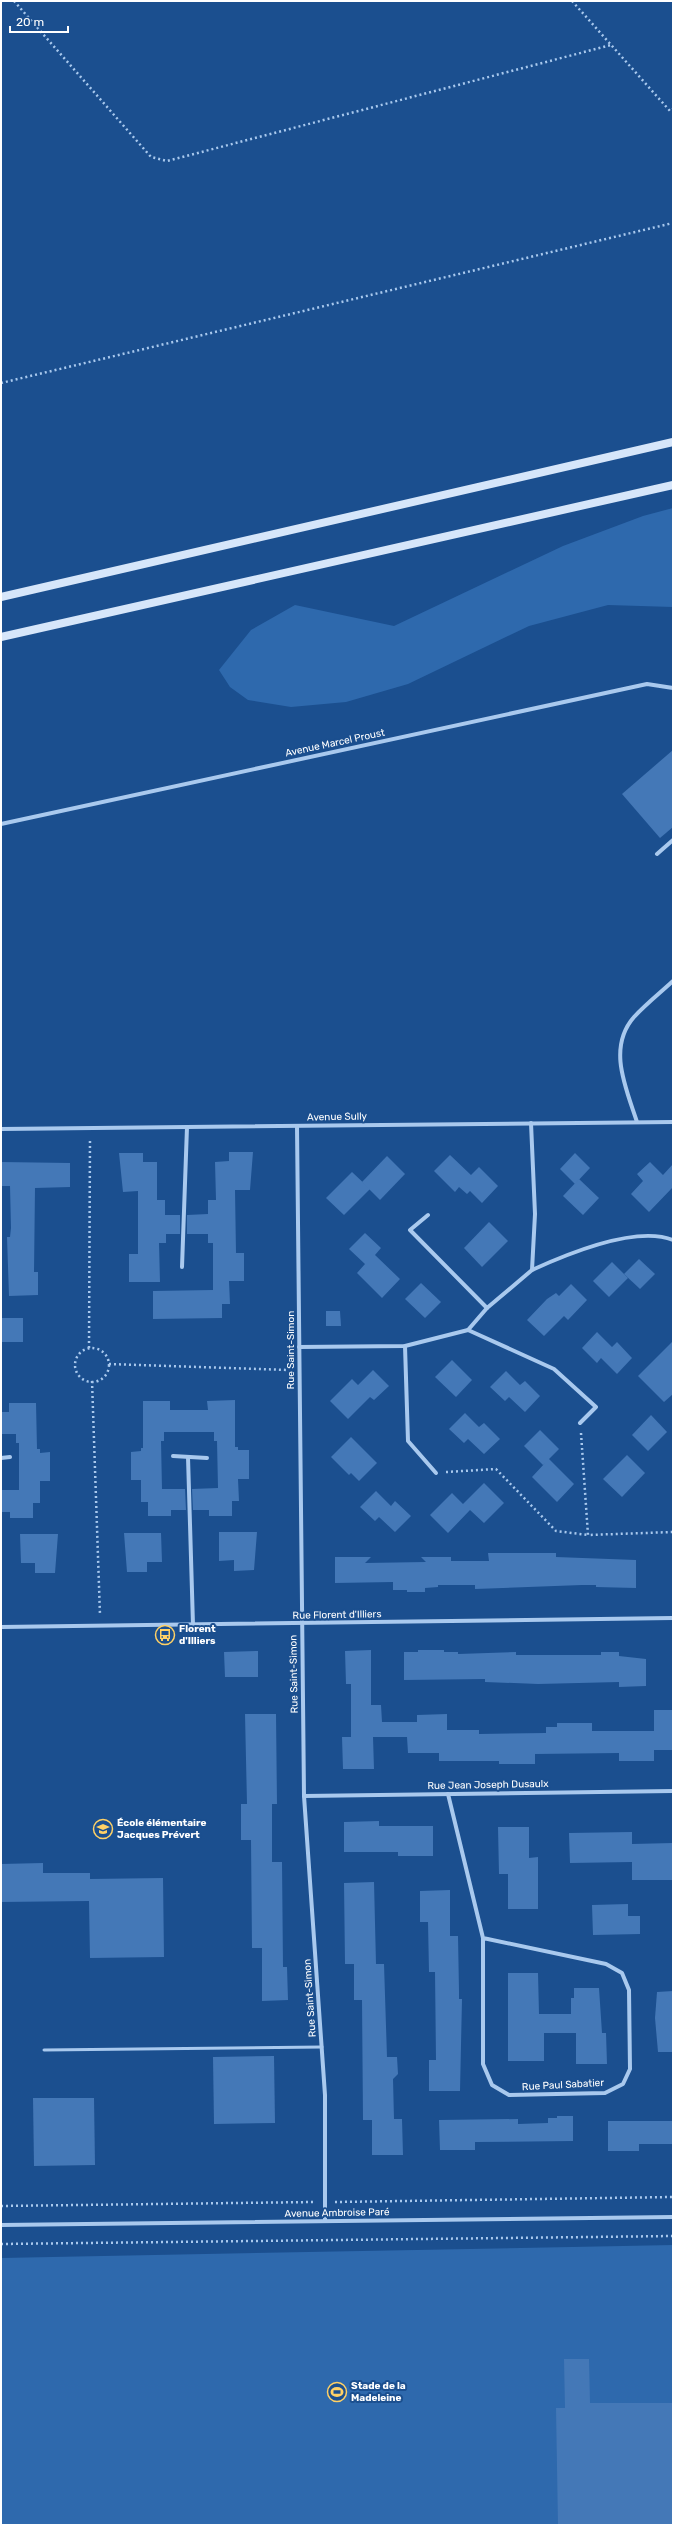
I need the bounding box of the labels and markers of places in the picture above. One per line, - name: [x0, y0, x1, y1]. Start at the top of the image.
- place label: Florent d'Illiers: [179, 1623, 216, 1647]
- bus stop icon: Florent d'Illiers: [154, 1624, 176, 1646]
- place label: École élémentaire Jacques Prévert: [117, 1817, 206, 1841]
- school or university icon: École élémentaire Jacques Prévert: [92, 1818, 114, 1840]
- place label: Stade de la Madeleine: [351, 2380, 406, 2404]
- sports icon: Stade de la Madeleine: [326, 2381, 348, 2403]

